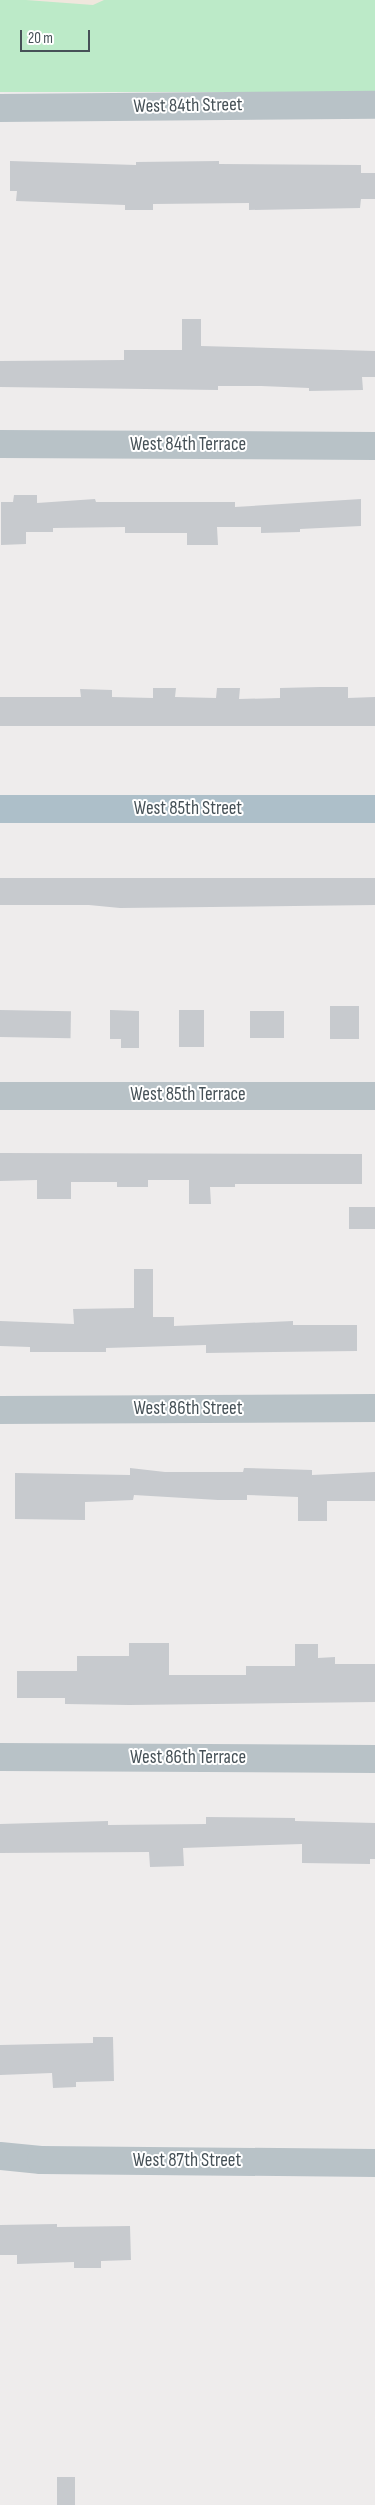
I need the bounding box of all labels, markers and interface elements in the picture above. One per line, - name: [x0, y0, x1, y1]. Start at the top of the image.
- scale bar: [22, 20, 92, 52]
- text: 20 m: [28, 29, 53, 48]
- street label: West 84th Street: [133, 94, 243, 118]
- street label: West 84th Terrace: [130, 434, 246, 456]
- street label: West 85th Street: [134, 798, 242, 820]
- street label: West 85th Terrace: [130, 1084, 246, 1106]
- street label: West 86th Street: [133, 1398, 243, 1420]
- street label: West 86th Terrace: [130, 1747, 246, 1769]
- street label: West 87th Street: [133, 2150, 241, 2172]

